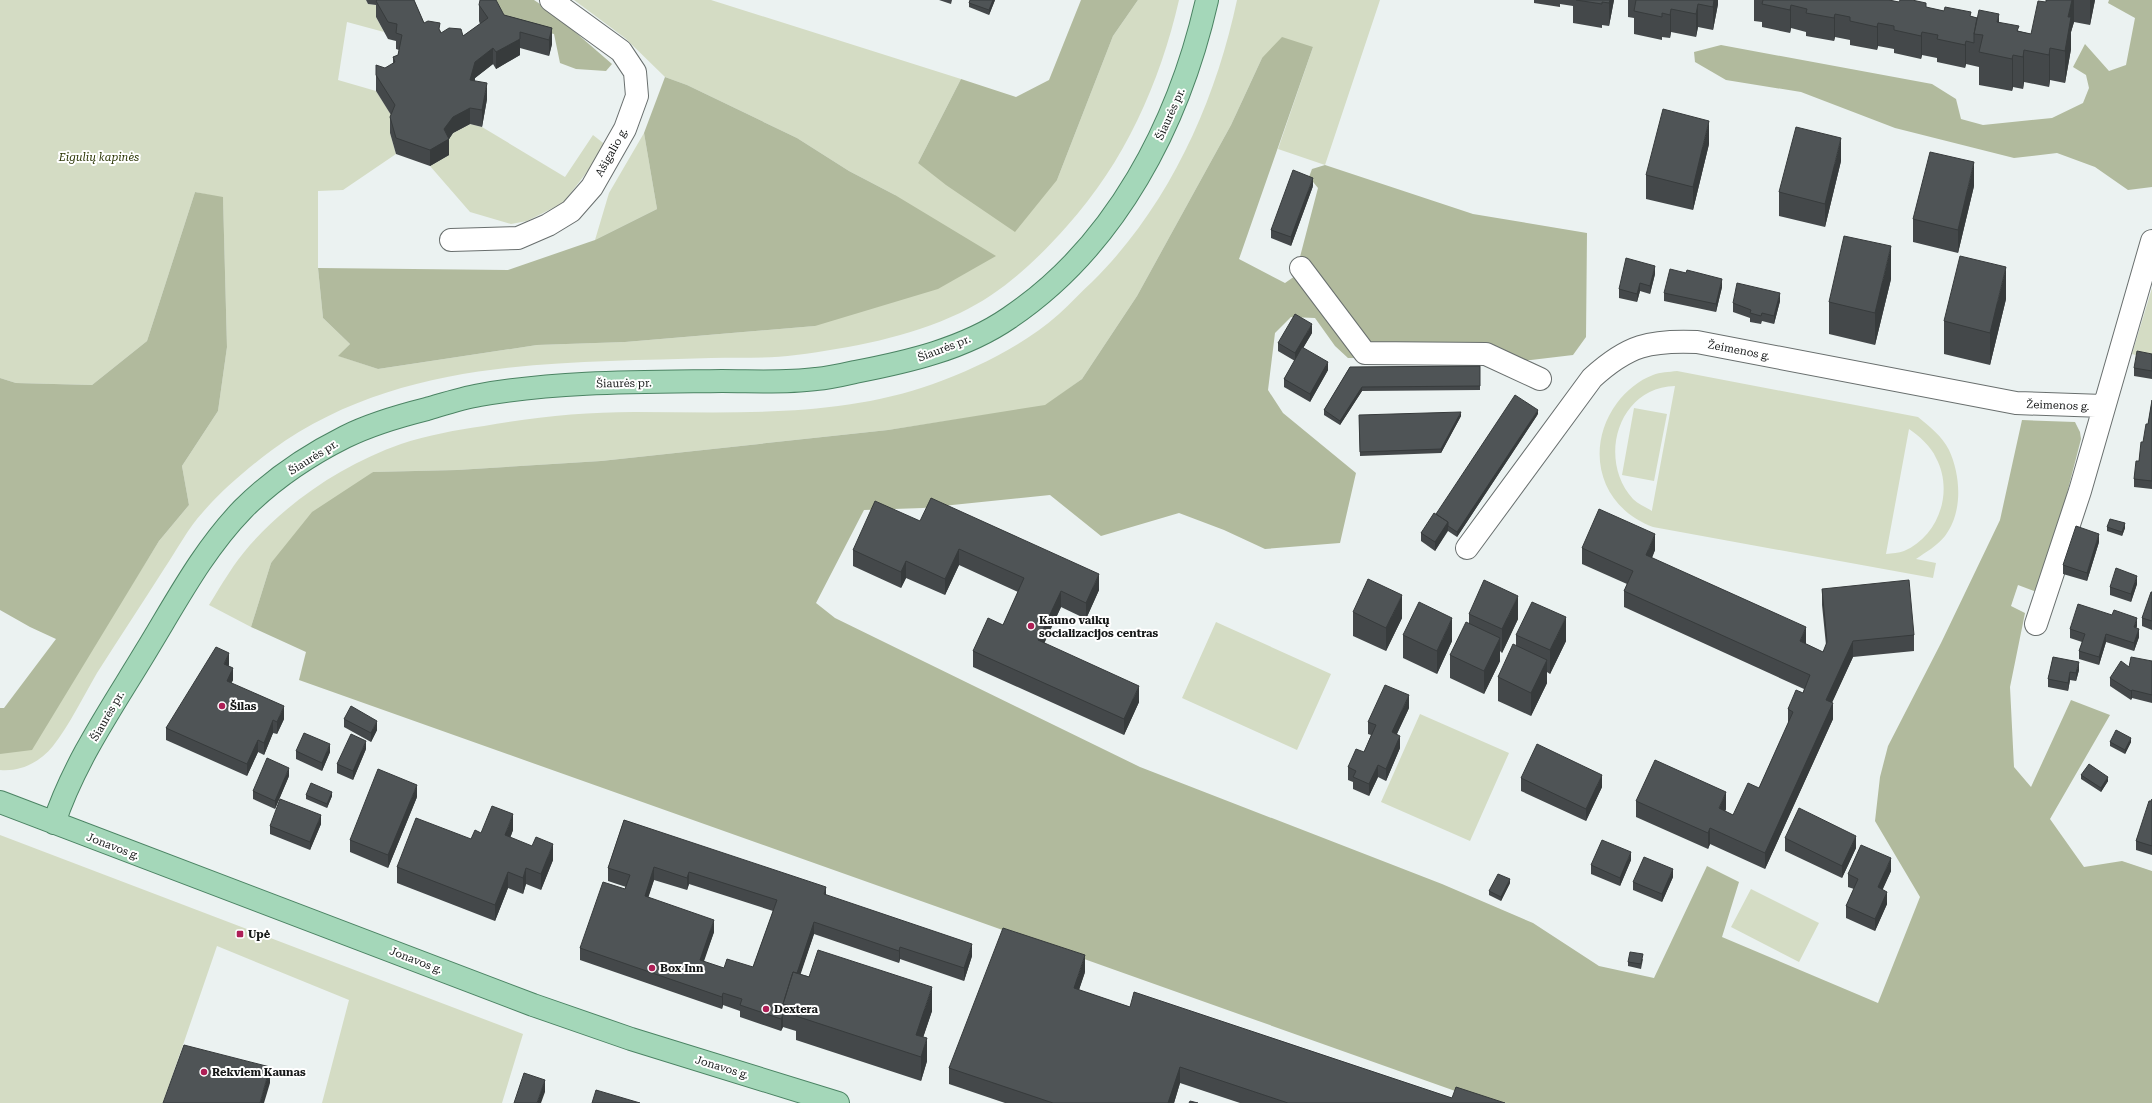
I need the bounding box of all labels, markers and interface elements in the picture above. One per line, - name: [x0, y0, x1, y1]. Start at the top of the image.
- street label: Šiaurės pr.: [1152, 86, 1188, 142]
- street label: Ašigalio g.: [593, 125, 630, 179]
- park label: Eigulių kapinės: [58, 151, 139, 164]
- street label: Šiaurės pr.: [915, 331, 973, 365]
- street label: Žeimenos g.: [1707, 337, 1772, 363]
- street label: Šiaurės pr.: [596, 376, 652, 390]
- street label: Žeimenos g.: [2026, 397, 2090, 413]
- street label: Šiaurės pr.: [286, 436, 340, 478]
- place label: Kauno vaikų socializacijos centras: [1039, 614, 1159, 640]
- marker: Kauno vaikų socializacijos centras: [1026, 621, 1036, 631]
- street label: Šiaurės pr.: [87, 688, 127, 744]
- place label: Šilas: [230, 699, 257, 713]
- marker: Šilas: [217, 701, 227, 711]
- street label: Jonavos g.: [85, 830, 141, 862]
- place label: Upė: [248, 928, 271, 941]
- marker: Upė: [235, 929, 245, 939]
- street label: Jonavos g.: [388, 944, 444, 976]
- place label: Box Inn: [660, 962, 704, 975]
- marker: Box Inn: [647, 963, 657, 973]
- place label: Dextera: [774, 1003, 818, 1016]
- marker: Dextera: [761, 1004, 771, 1014]
- street label: Jonavos g.: [694, 1053, 750, 1082]
- place label: Rekviem Kaunas: [212, 1066, 306, 1079]
- marker: Rekviem Kaunas: [199, 1067, 209, 1077]

